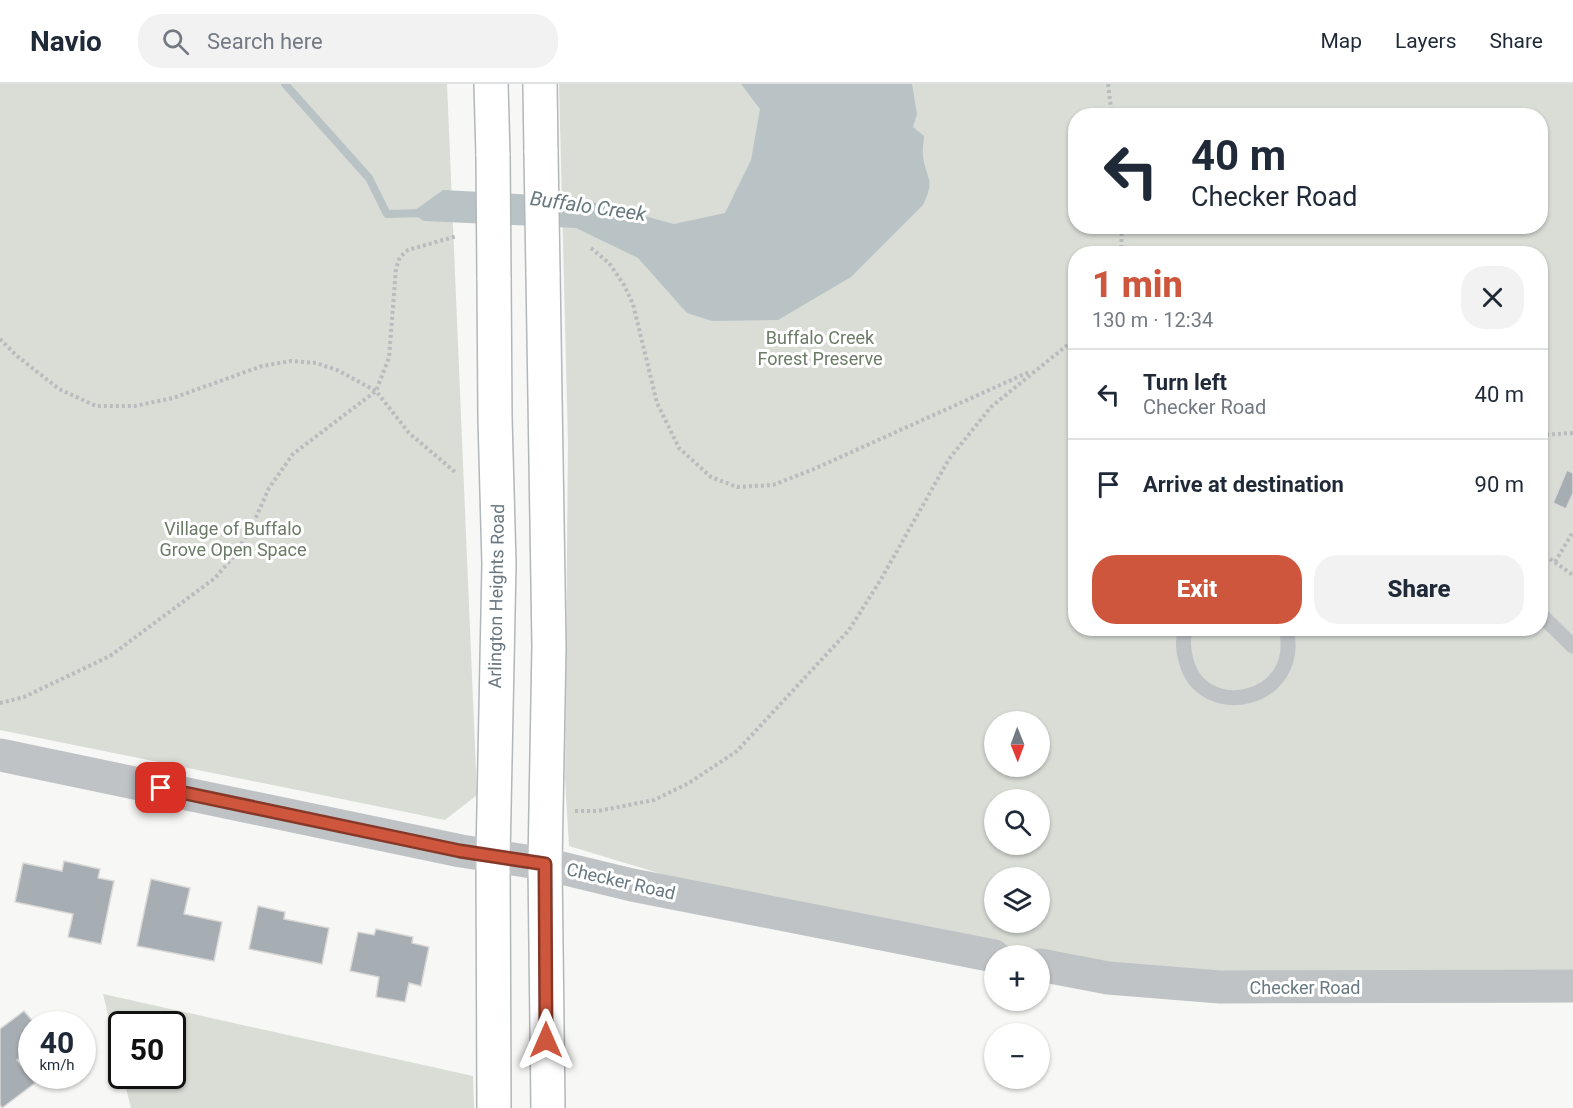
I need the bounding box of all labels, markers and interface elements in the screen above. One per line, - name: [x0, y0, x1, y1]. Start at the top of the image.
- search box: [138, 14, 558, 68]
- text: Navio: [30, 25, 102, 58]
- icon: search: [159, 25, 192, 58]
- text: Search here: [207, 29, 323, 54]
- text: Map: [1320, 29, 1362, 53]
- text: Layers: [1395, 29, 1456, 53]
- text: Share: [1489, 29, 1543, 53]
- text: 40 m: [1191, 131, 1286, 180]
- icon: left: [1092, 132, 1170, 210]
- text: Checker Road: [1191, 181, 1357, 213]
- water label: Buffalo Creek: [528, 186, 649, 226]
- text: 1 min: [1092, 264, 1183, 306]
- button: close: [1461, 266, 1524, 329]
- text: 130 m · 12:34: [1092, 308, 1213, 332]
- park label: Buffalo Creek Forest Preserve: [757, 327, 883, 369]
- text: Turn left: [1143, 370, 1227, 395]
- icon: left: [1092, 378, 1125, 411]
- text: 40 m: [1475, 382, 1524, 407]
- text: Checker Road: [1143, 395, 1266, 419]
- icon: arrive: [1092, 468, 1125, 501]
- text: Arrive at destination: [1143, 472, 1344, 497]
- text: 90 m: [1475, 472, 1524, 497]
- street label: Arlington Heights Road: [484, 503, 508, 689]
- park label: Village of Buffalo Grove Open Space: [160, 518, 306, 560]
- button: Exit: [1092, 555, 1302, 624]
- button: Share: [1314, 555, 1524, 624]
- north arrow: [984, 711, 1050, 777]
- map controls: [984, 711, 1050, 1089]
- pin: [135, 762, 186, 813]
- icon: arrive: [144, 771, 177, 804]
- button: search: [984, 789, 1050, 855]
- street label: Checker Road: [565, 858, 677, 904]
- button: layers: [984, 867, 1050, 933]
- button: +: [984, 945, 1050, 1011]
- street label: Checker Road: [1250, 977, 1360, 998]
- position arrow: [514, 1008, 578, 1072]
- speed limit sign: 50: [108, 1011, 186, 1089]
- button: −: [984, 1023, 1050, 1089]
- text: 40: [40, 1025, 74, 1060]
- text: km/h: [39, 1056, 75, 1074]

